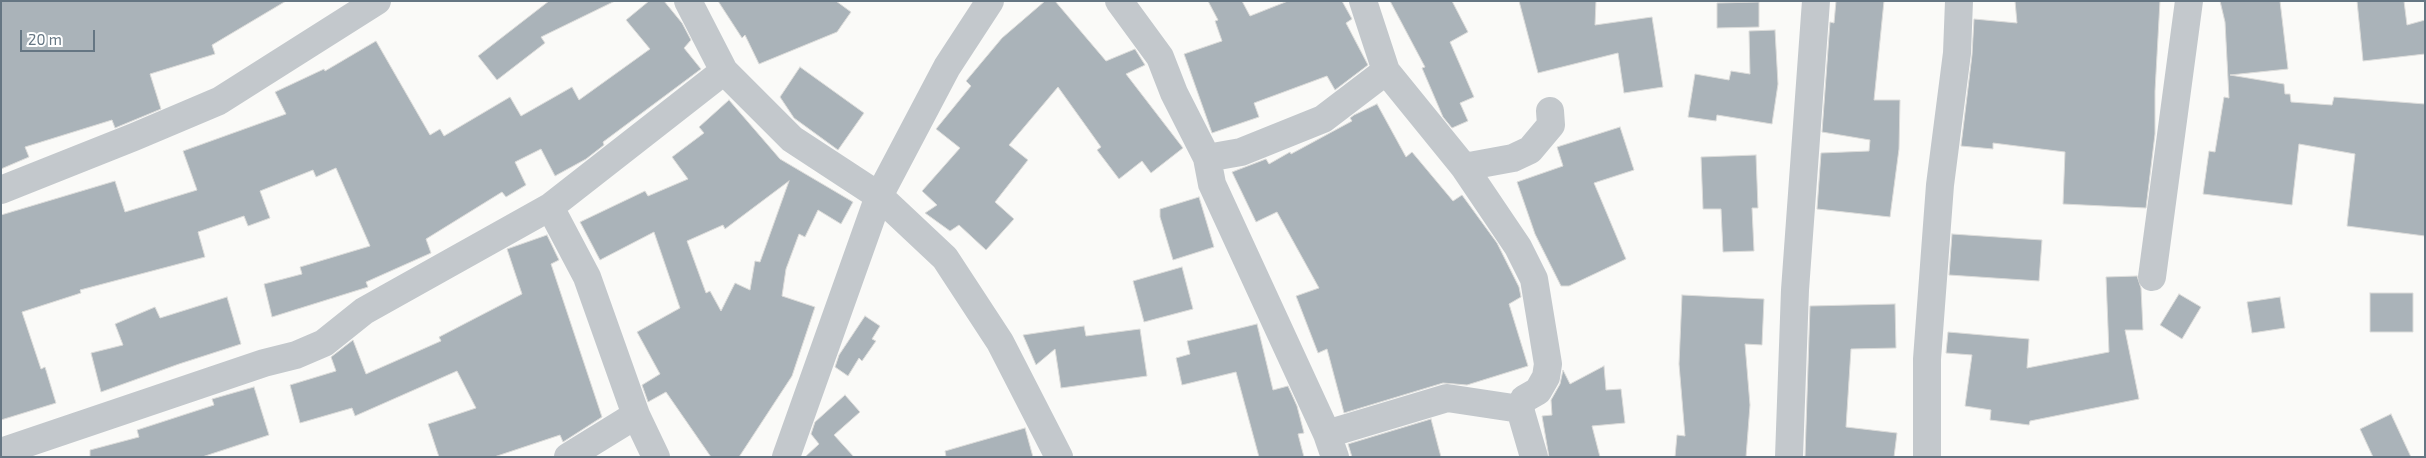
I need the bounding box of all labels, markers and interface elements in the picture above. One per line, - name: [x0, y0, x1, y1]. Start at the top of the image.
- scale bar: [22, 20, 98, 52]
- text: 20 m: [28, 30, 62, 48]

